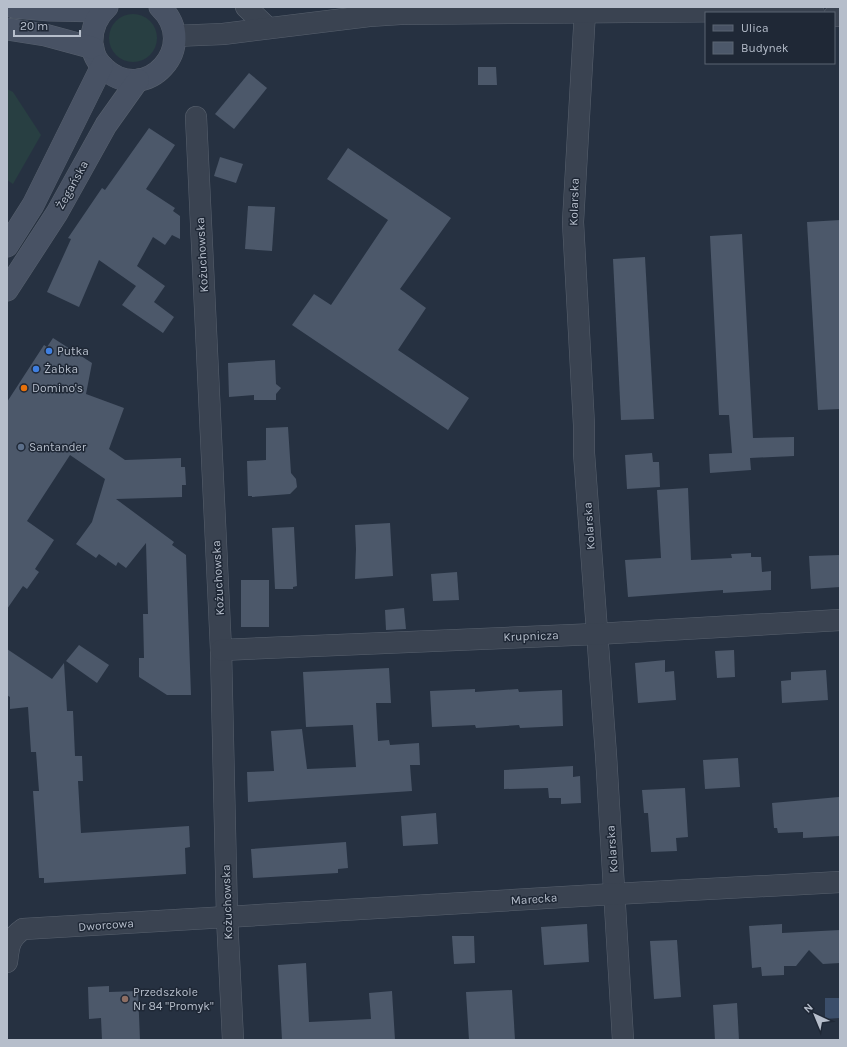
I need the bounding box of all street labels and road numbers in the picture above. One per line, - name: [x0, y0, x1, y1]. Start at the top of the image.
- street label: Żegańska: [53, 158, 91, 212]
- street label: Kolarska: [566, 178, 582, 226]
- street label: Kożuchowska: [193, 217, 211, 293]
- street label: Kolarska: [580, 502, 598, 550]
- street label: Kożuchowska: [209, 540, 227, 616]
- street label: Krupnicza: [503, 628, 559, 644]
- street label: Kolarska: [603, 825, 621, 873]
- street label: Kożuchowska: [219, 864, 235, 940]
- street label: Marecka: [510, 890, 558, 908]
- street label: Dworcowa: [78, 916, 134, 934]

